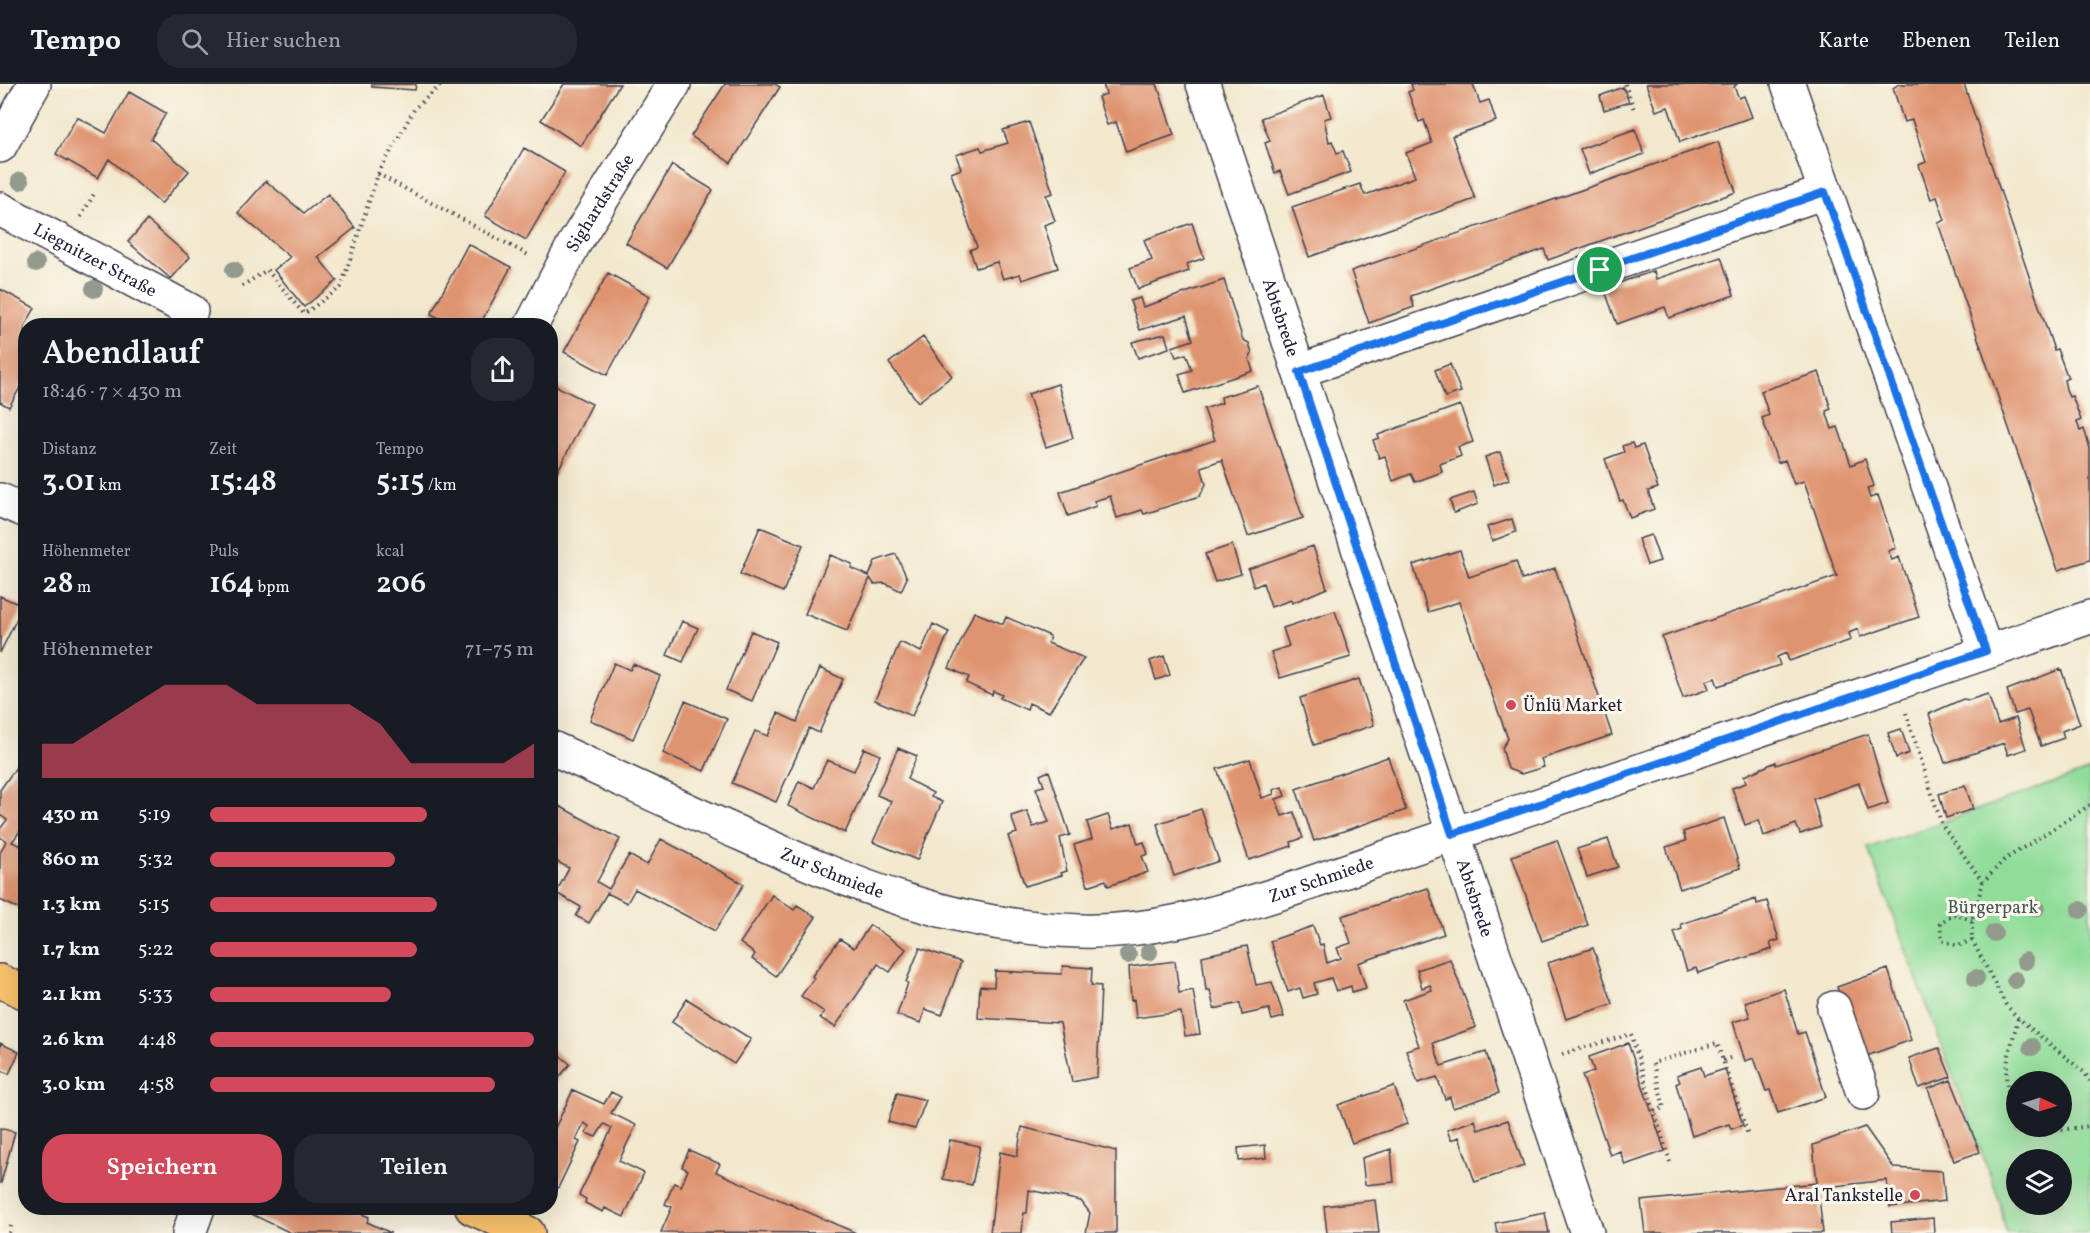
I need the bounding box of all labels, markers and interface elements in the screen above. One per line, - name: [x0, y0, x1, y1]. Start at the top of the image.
- search box: [157, 14, 577, 68]
- text: Tempo: [30, 22, 121, 61]
- icon: search: [178, 25, 211, 58]
- text: Hier suchen: [226, 26, 341, 57]
- text: Karte: [1818, 27, 1869, 56]
- text: Ebenen: [1902, 27, 1971, 56]
- text: Teilen: [2004, 27, 2060, 56]
- street label: Sighardstraße: [561, 150, 641, 257]
- street label: Liegnitzer Straße: [28, 218, 161, 304]
- pin: [1574, 244, 1625, 295]
- icon: arrive: [1583, 253, 1616, 286]
- street label: Abtsbrede: [1255, 275, 1304, 360]
- text: Abendlauf: [42, 332, 201, 378]
- button: share: [471, 338, 534, 401]
- text: 18:46 · 7 × 430 m: [42, 378, 182, 406]
- text: Distanz: [42, 439, 97, 461]
- text: Zeit: [209, 439, 237, 461]
- text: Tempo: [376, 439, 424, 461]
- text: 3.01: [42, 461, 95, 503]
- text: 15:48: [209, 461, 277, 503]
- text: 5:15: [376, 461, 425, 503]
- text: km: [95, 475, 122, 497]
- text: /km: [425, 475, 457, 497]
- text: Höhenmeter: [42, 541, 131, 563]
- text: Puls: [209, 541, 239, 563]
- text: kcal: [376, 541, 404, 563]
- text: 28: [42, 563, 74, 605]
- text: 164: [209, 563, 254, 605]
- text: 206: [376, 563, 426, 605]
- text: m: [74, 577, 91, 599]
- text: bpm: [254, 577, 290, 599]
- text: Höhenmeter: [42, 636, 153, 664]
- text: 71–75 m: [465, 636, 534, 664]
- place label: Ünlü Market: [1523, 694, 1623, 719]
- marker: Ünlü Market: [1504, 698, 1518, 712]
- text: 430 m: [42, 801, 99, 829]
- text: 5:19: [138, 801, 170, 829]
- street label: Zur Schmiede: [776, 842, 887, 906]
- text: 860 m: [42, 846, 100, 874]
- text: 5:32: [138, 846, 173, 874]
- street label: Zur Schmiede: [1266, 851, 1377, 910]
- street label: Abtsbrede: [1449, 856, 1498, 941]
- text: 1.3 km: [42, 891, 101, 919]
- text: 5:15: [138, 891, 170, 919]
- park label: Bürgerpark: [1948, 896, 2039, 921]
- text: 1.7 km: [42, 936, 100, 964]
- text: 5:22: [138, 936, 174, 964]
- text: 2.1 km: [42, 981, 102, 1009]
- text: 5:33: [138, 981, 173, 1009]
- text: 2.6 km: [42, 1026, 105, 1054]
- text: 4:48: [138, 1026, 176, 1054]
- text: 3.0 km: [42, 1071, 106, 1099]
- text: 4:58: [138, 1071, 174, 1099]
- north arrow: [2006, 1071, 2072, 1137]
- map controls: [2006, 1071, 2072, 1215]
- button: Speichern: [42, 1134, 282, 1203]
- button: Teilen: [294, 1134, 534, 1203]
- button: layers: [2006, 1149, 2072, 1215]
- place label: Aral Tankstelle: [1785, 1184, 1903, 1209]
- marker: Aral Tankstelle: [1908, 1188, 1922, 1202]

